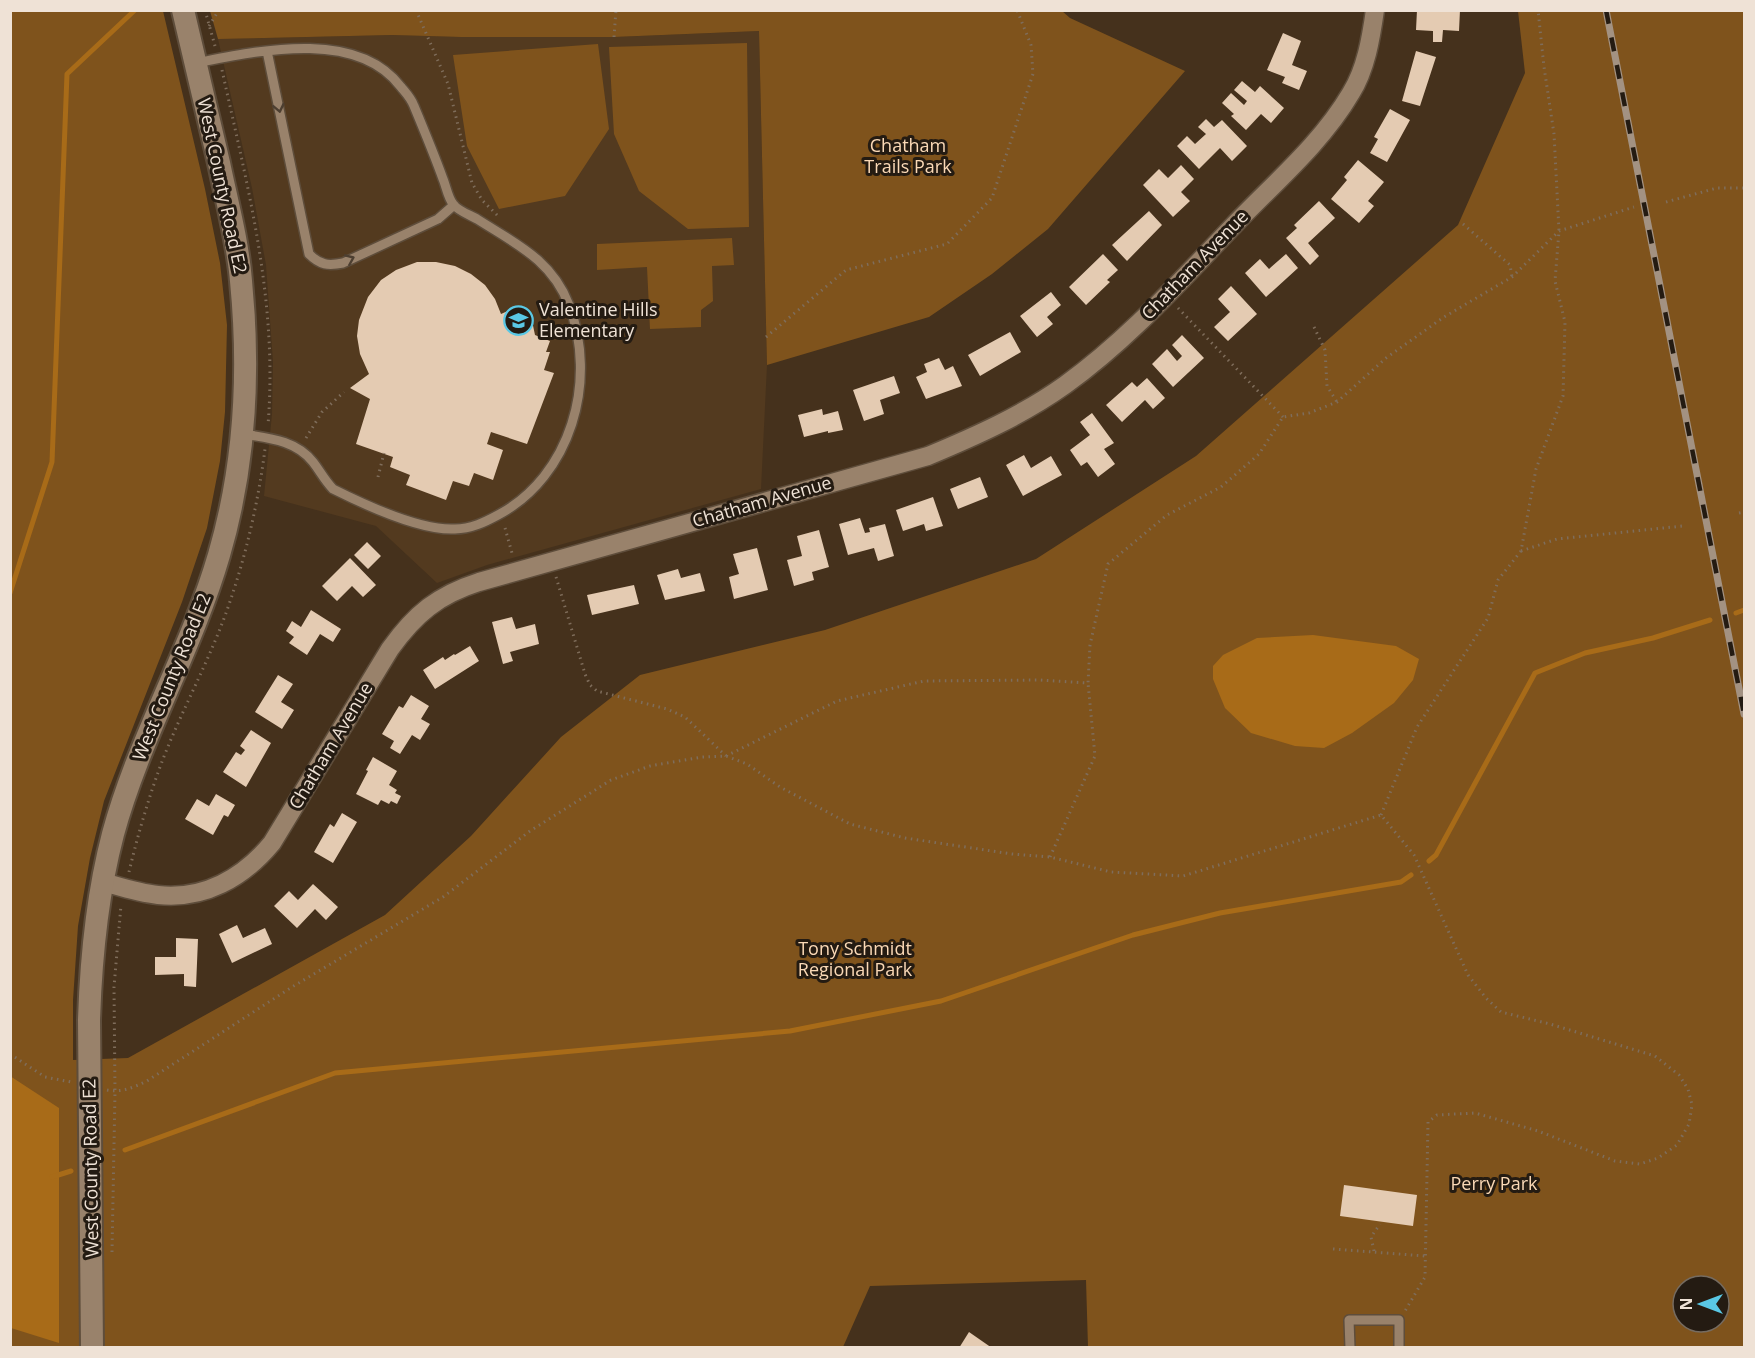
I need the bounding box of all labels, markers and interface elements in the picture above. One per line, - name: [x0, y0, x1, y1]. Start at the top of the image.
- street label: West County Road E2: [193, 96, 253, 276]
- one-way arrow: [271, 103, 284, 113]
- park label: Chatham Trails Park: [864, 133, 952, 178]
- street label: Chatham Avenue: [1136, 204, 1253, 324]
- one-way arrow: [343, 255, 354, 267]
- place label: Valentine Hills Elementary: [539, 297, 658, 342]
- school or university icon: Valentine Hills Elementary: [502, 304, 534, 336]
- street label: Chatham Avenue: [689, 470, 834, 532]
- street label: West County Road E2: [126, 589, 216, 764]
- street label: Chatham Avenue: [283, 678, 377, 813]
- park label: Tony Schmidt Regional Park: [798, 936, 913, 981]
- street label: West County Road E2: [76, 1078, 104, 1258]
- park label: Perry Park: [1451, 1171, 1538, 1195]
- north arrow: [1671, 1274, 1731, 1334]
- text: N: [1675, 1297, 1697, 1311]

